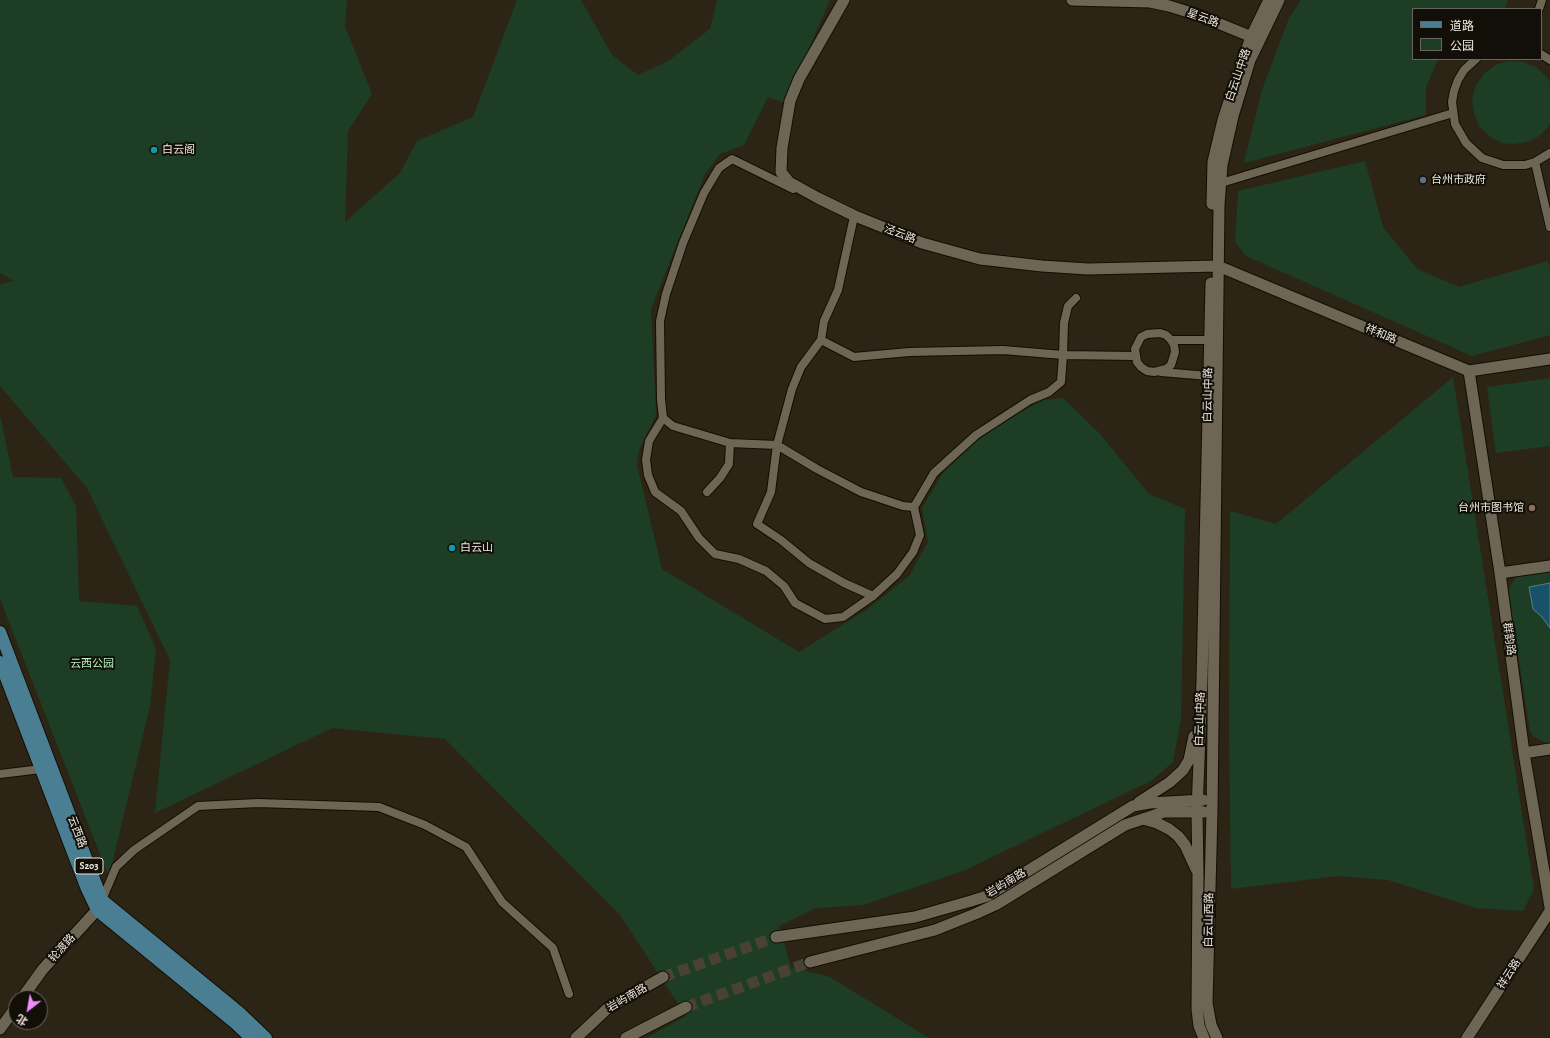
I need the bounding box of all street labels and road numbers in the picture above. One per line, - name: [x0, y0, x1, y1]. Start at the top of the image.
- street label: 星云路: [1185, 6, 1221, 30]
- street label: 白云山中路: [1223, 47, 1253, 103]
- street label: 泾云路: [882, 222, 918, 246]
- street label: 祥和路: [1363, 321, 1399, 347]
- street label: 白云山中路: [1201, 367, 1215, 423]
- street label: 群韵路: [1500, 622, 1518, 656]
- street label: 白云山中路: [1192, 691, 1208, 747]
- street label: 云西路: [65, 814, 89, 850]
- road number: S203: [75, 858, 103, 874]
- street label: 岩屿南路: [984, 866, 1028, 900]
- street label: 白云山西路: [1202, 892, 1216, 948]
- street label: 轮渡路: [46, 931, 78, 965]
- street label: 祥云路: [1494, 957, 1524, 991]
- street label: 岩屿南路: [605, 981, 649, 1015]

